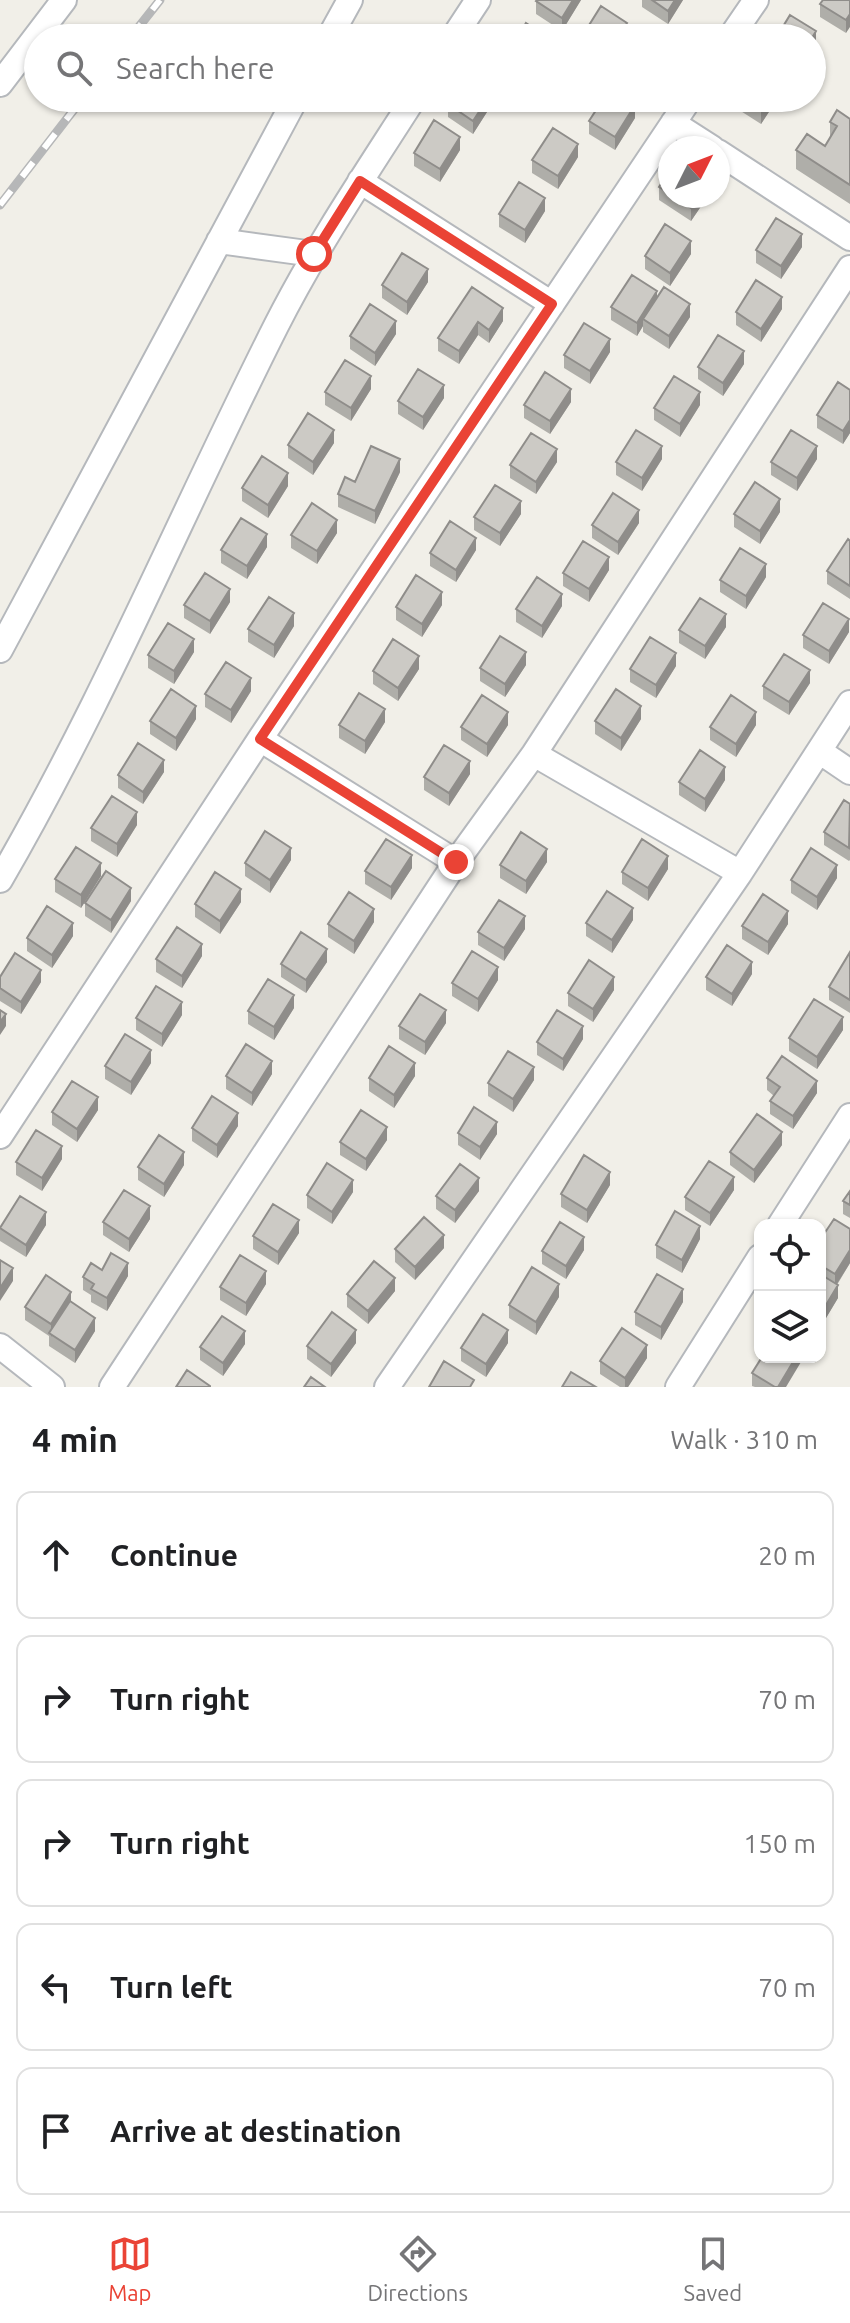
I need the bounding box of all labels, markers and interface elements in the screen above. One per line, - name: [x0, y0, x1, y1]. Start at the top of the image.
- search box: [24, 24, 826, 112]
- icon: search: [52, 46, 96, 90]
- text: Search here: [116, 51, 275, 85]
- north arrow: [658, 136, 730, 208]
- route start: [296, 236, 332, 272]
- route end: [438, 844, 474, 880]
- map controls: [754, 1219, 826, 1363]
- button: locate: [754, 1219, 826, 1291]
- button: layers: [754, 1291, 826, 1363]
- text: 4 min: [32, 1420, 118, 1458]
- text: Walk · 310 m: [670, 1425, 818, 1454]
- icon: ahead: [34, 1533, 78, 1577]
- text: Continue: [110, 1538, 238, 1572]
- text: 20 m: [758, 1541, 816, 1570]
- icon: right: [34, 1677, 78, 1721]
- text: Turn right: [110, 1682, 250, 1716]
- text: 70 m: [758, 1685, 816, 1714]
- icon: right: [34, 1821, 78, 1865]
- text: Turn right: [110, 1826, 250, 1860]
- text: 150 m: [744, 1829, 816, 1858]
- icon: left: [34, 1965, 78, 2009]
- text: Turn left: [110, 1970, 232, 2004]
- text: 70 m: [758, 1973, 816, 2002]
- icon: arrive: [34, 2109, 78, 2153]
- text: Arrive at destination: [110, 2114, 402, 2148]
- tab: Map: [108, 2232, 152, 2305]
- tab: Directions: [367, 2232, 468, 2305]
- tab: Saved: [684, 2232, 742, 2305]

